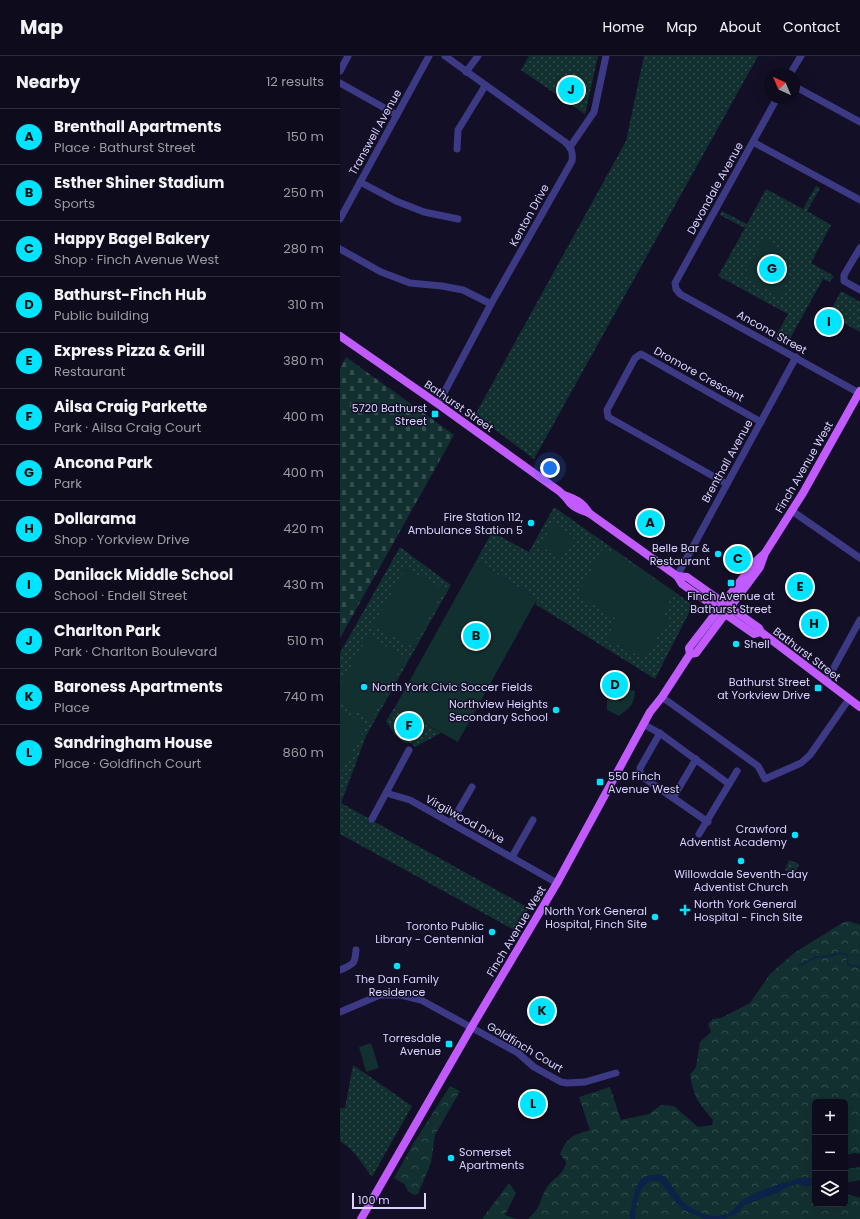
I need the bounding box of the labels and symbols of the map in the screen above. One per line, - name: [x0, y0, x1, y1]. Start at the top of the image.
- north arrow: [764, 68, 800, 104]
- pin: J: [558, 75, 584, 105]
- street label: Transwell Avenue: [345, 86, 405, 178]
- street label: Devondale Avenue: [683, 139, 747, 237]
- street label: Kenton Drive: [505, 181, 553, 249]
- pin: G: [759, 254, 785, 284]
- street label: Ancona Street: [734, 306, 810, 358]
- pin: I: [816, 307, 842, 337]
- street label: Dromore Crescent: [651, 343, 747, 405]
- street label: Bathurst Street: [421, 376, 497, 436]
- place label: 5720 Bathurst Street: [352, 400, 427, 429]
- marker: 5720 Bathurst Street: [430, 409, 440, 419]
- street label: Brenthall Avenue: [697, 416, 757, 505]
- street label: Finch Avenue West: [771, 418, 837, 516]
- your location: [540, 458, 560, 478]
- pin: A: [637, 508, 663, 538]
- place label: Fire Station 112, Ambulance Station 5: [408, 509, 523, 538]
- marker: Fire Station 112, Ambulance Station 5: [526, 518, 536, 528]
- place label: Belle Bar & Restaurant: [650, 540, 711, 569]
- pin: C: [725, 544, 751, 574]
- marker: Belle Bar & Restaurant: [713, 549, 723, 559]
- pin: E: [787, 572, 813, 602]
- marker: Finch Avenue at Bathurst Street: [726, 578, 736, 588]
- place label: Finch Avenue at Bathurst Street: [687, 588, 775, 617]
- pin: H: [801, 609, 827, 639]
- pin: B: [463, 621, 489, 651]
- street label: Bathurst Street: [770, 623, 844, 685]
- place label: Shell: [744, 636, 770, 652]
- marker: Shell: [731, 639, 741, 649]
- pin: D: [602, 670, 628, 700]
- place label: Bathurst Street at Yorkview Drive: [717, 674, 810, 703]
- place label: North York Civic Soccer Fields: [372, 679, 533, 695]
- marker: North York Civic Soccer Fields: [359, 682, 369, 692]
- marker: Bathurst Street at Yorkview Drive: [813, 683, 823, 693]
- place label: Northview Heights Secondary School: [449, 696, 548, 725]
- marker: Northview Heights Secondary School: [551, 705, 561, 715]
- pin: F: [396, 711, 422, 741]
- place label: 550 Finch Avenue West: [608, 768, 680, 797]
- marker: 550 Finch Avenue West: [595, 777, 605, 787]
- street label: Virgilwood Drive: [423, 791, 508, 847]
- place label: Crawford Adventist Academy: [679, 821, 788, 850]
- marker: Crawford Adventist Academy: [790, 830, 800, 840]
- marker: Willowdale Seventh-day Adventist Church: [736, 856, 746, 866]
- place label: Willowdale Seventh-day Adventist Church: [674, 866, 809, 895]
- street label: Finch Avenue West: [482, 883, 550, 979]
- place label: North York General Hospital - Finch Site: [694, 896, 803, 925]
- place label: North York General Hospital, Finch Site: [544, 903, 647, 932]
- marker: North York General Hospital - Finch Site: [679, 904, 691, 916]
- marker: North York General Hospital, Finch Site: [650, 912, 660, 922]
- place label: Toronto Public Library - Centennial: [375, 918, 484, 947]
- marker: Toronto Public Library - Centennial: [487, 927, 497, 937]
- marker: The Dan Family Residence: [392, 961, 402, 971]
- place label: The Dan Family Residence: [355, 971, 440, 1000]
- pin: K: [529, 996, 555, 1026]
- street label: Goldfinch Court: [484, 1018, 566, 1076]
- place label: Torresdale Avenue: [383, 1030, 441, 1059]
- marker: Torresdale Avenue: [444, 1039, 454, 1049]
- pin: L: [520, 1089, 546, 1119]
- place label: Somerset Apartments: [459, 1144, 525, 1173]
- marker: Somerset Apartments: [446, 1153, 456, 1163]
- scale bar: [352, 1191, 426, 1210]

